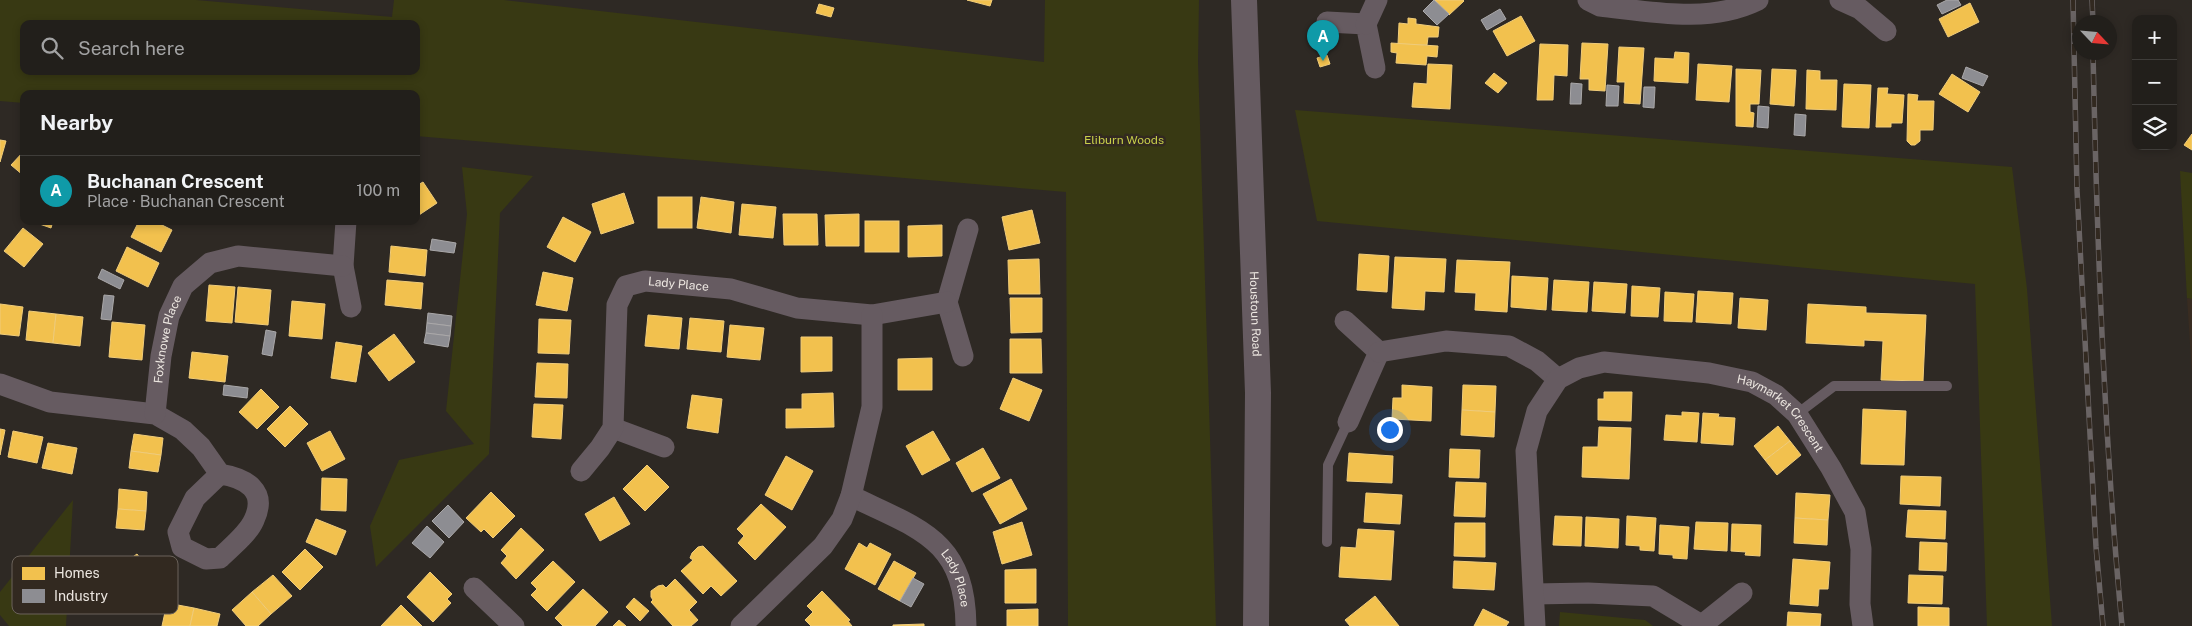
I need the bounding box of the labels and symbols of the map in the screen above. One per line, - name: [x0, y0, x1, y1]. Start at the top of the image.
- north arrow: [2072, 15, 2117, 60]
- pin: A: [1307, 20, 1339, 61]
- park label: Eliburn Woods: [1084, 133, 1164, 147]
- street label: Houstoun Road: [1247, 271, 1264, 357]
- street label: Lady Place: [647, 274, 710, 294]
- street label: Foxknowe Place: [151, 293, 185, 384]
- street label: Haymarket Crescent: [1736, 372, 1826, 455]
- your location: [1377, 417, 1403, 443]
- street label: Lady Place: [938, 547, 972, 608]
- legend: [12, 556, 178, 614]
- text: Homes: [54, 565, 100, 581]
- text: Industry: [54, 588, 109, 604]

